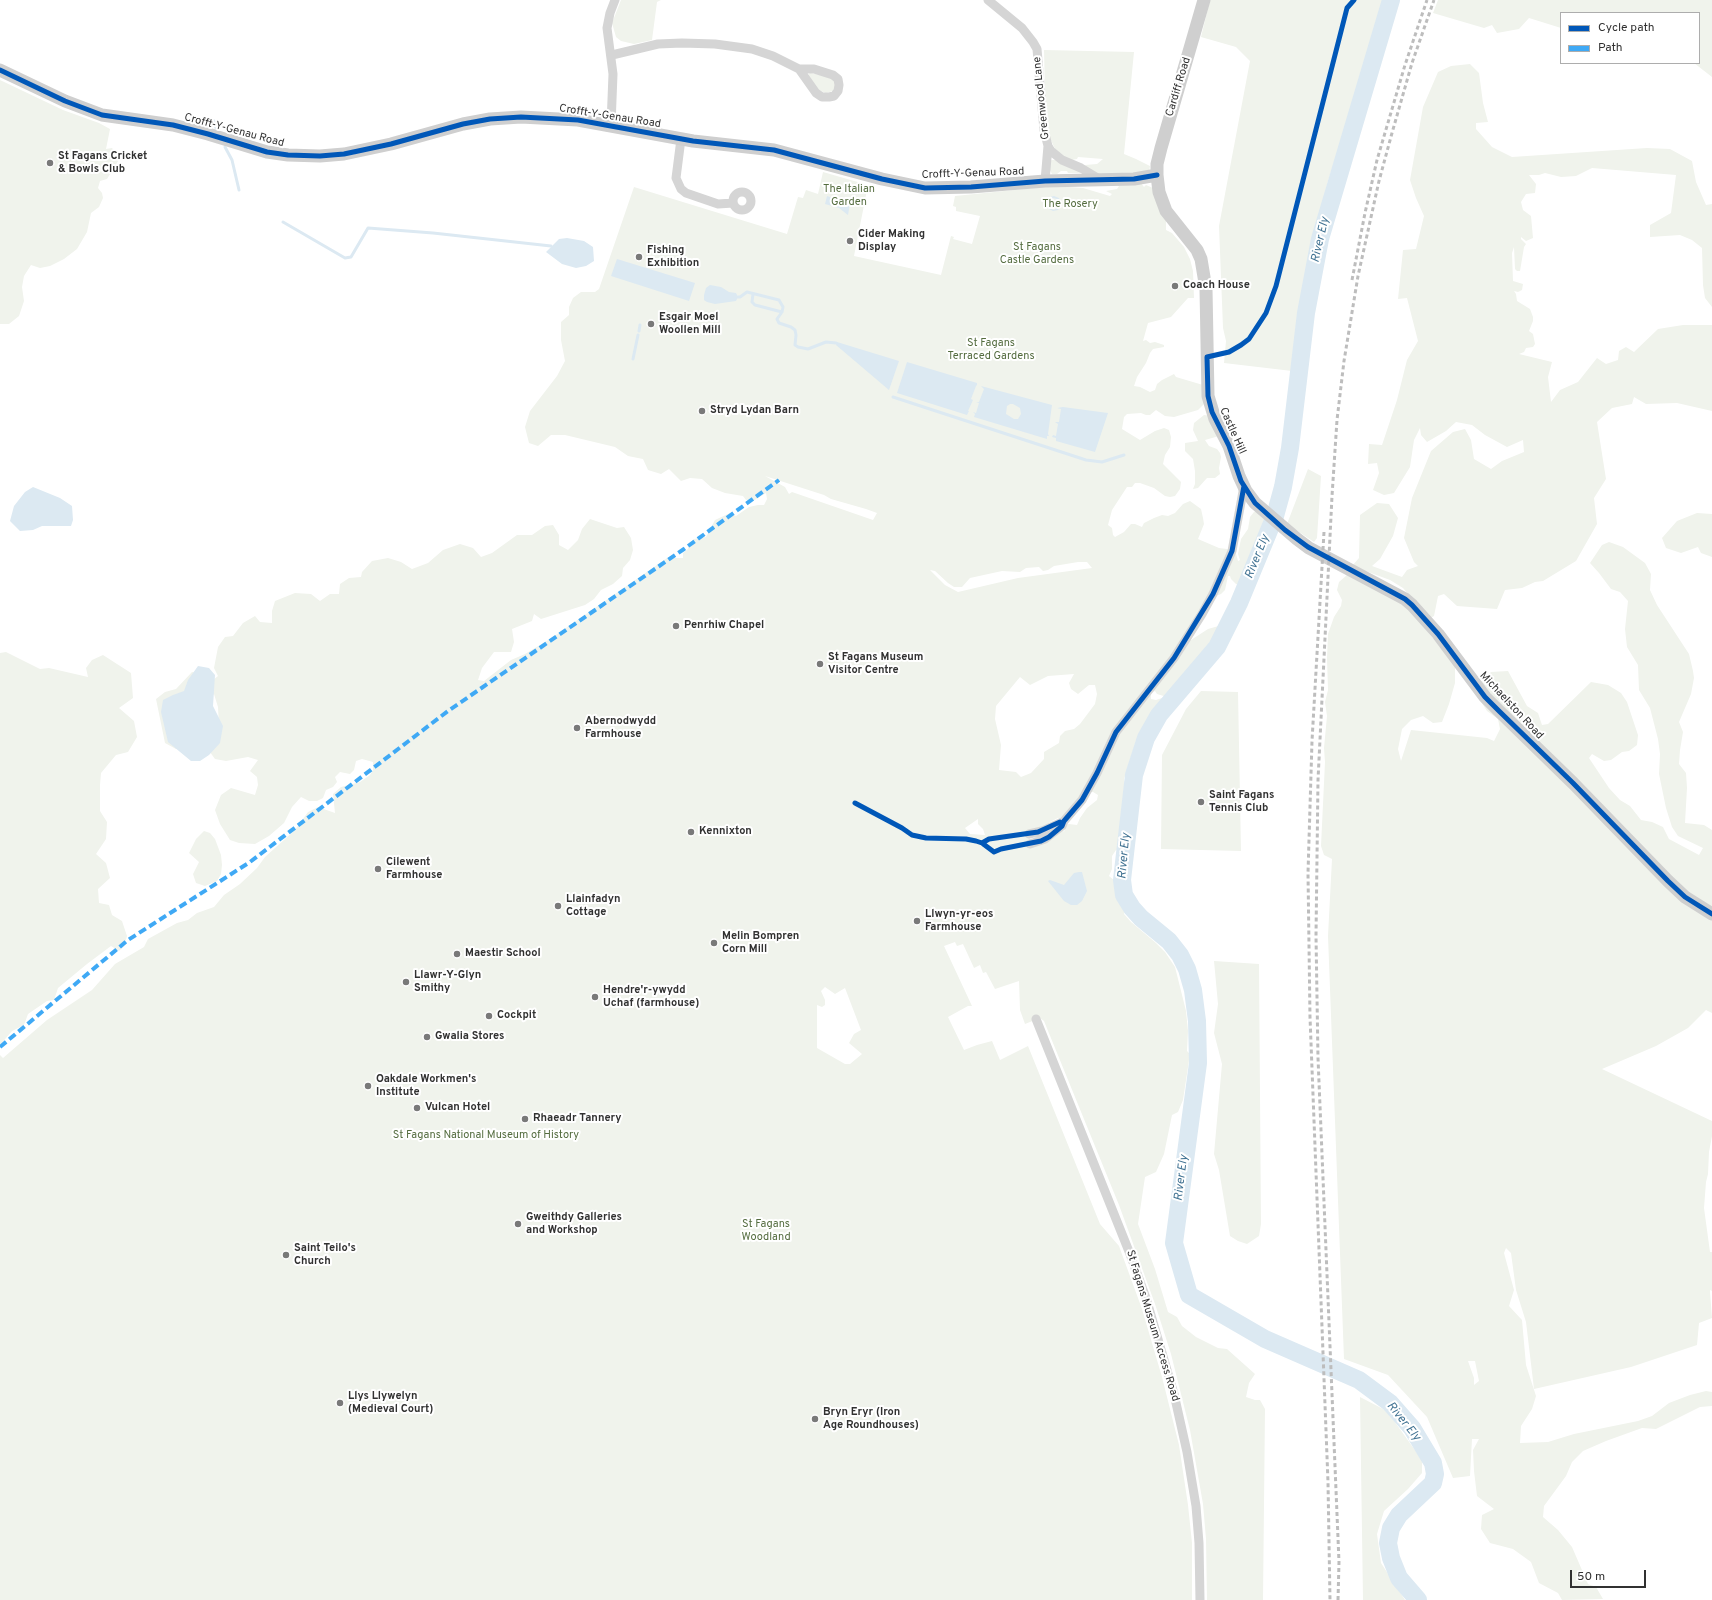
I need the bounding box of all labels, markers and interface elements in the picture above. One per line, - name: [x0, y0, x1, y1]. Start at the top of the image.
- legend: [1560, 12, 1700, 64]
- text: Cycle path: [1598, 20, 1655, 36]
- text: Path: [1598, 40, 1623, 56]
- street label: Greenwood Lane: [1031, 56, 1053, 140]
- street label: Cardiff Road: [1164, 56, 1194, 118]
- street label: Crofft-Y-Genau Road: [558, 102, 662, 132]
- street label: Crofft-Y-Genau Road: [183, 111, 285, 151]
- place label: St Fagans Cricket & Bowls Club: [58, 150, 147, 176]
- marker: St Fagans Cricket & Bowls Club: [45, 158, 55, 168]
- street label: Crofft-Y-Genau Road: [921, 166, 1025, 182]
- park label: The Italian Garden: [823, 183, 875, 209]
- park label: The Rosery: [1042, 198, 1098, 212]
- water label: River Ely: [1309, 216, 1333, 264]
- place label: Cider Making Display: [858, 228, 925, 254]
- marker: Cider Making Display: [845, 236, 855, 246]
- park label: St Fagans Castle Gardens: [1000, 241, 1074, 267]
- place label: Fishing Exhibition: [647, 244, 699, 270]
- marker: Fishing Exhibition: [634, 252, 644, 262]
- place label: Coach House: [1183, 279, 1250, 293]
- marker: Coach House: [1170, 281, 1180, 291]
- place label: Esgair Moel Woollen Mill: [659, 311, 721, 337]
- marker: Esgair Moel Woollen Mill: [646, 319, 656, 329]
- park label: St Fagans Terraced Gardens: [947, 337, 1035, 363]
- place label: Stryd Lydan Barn: [710, 404, 799, 418]
- marker: Stryd Lydan Barn: [697, 406, 707, 416]
- street label: Castle Hill: [1216, 406, 1248, 456]
- water label: River Ely: [1243, 533, 1273, 581]
- place label: Penrhiw Chapel: [684, 619, 764, 633]
- marker: Penrhiw Chapel: [671, 621, 681, 631]
- place label: St Fagans Museum Visitor Centre: [828, 651, 924, 677]
- marker: St Fagans Museum Visitor Centre: [815, 659, 825, 669]
- street label: Michaelston Road: [1476, 669, 1546, 743]
- place label: Abernodwydd Farmhouse: [585, 715, 656, 741]
- marker: Abernodwydd Farmhouse: [572, 723, 582, 733]
- place label: Saint Fagans Tennis Club: [1209, 789, 1274, 815]
- marker: Saint Fagans Tennis Club: [1196, 797, 1206, 807]
- place label: Kennixton: [699, 825, 752, 839]
- marker: Kennixton: [686, 827, 696, 837]
- water label: River Ely: [1116, 832, 1134, 880]
- place label: Cilewent Farmhouse: [386, 856, 442, 882]
- marker: Cilewent Farmhouse: [373, 864, 383, 874]
- place label: Llainfadyn Cottage: [566, 893, 620, 919]
- marker: Llainfadyn Cottage: [553, 901, 563, 911]
- place label: Llwyn-yr-eos Farmhouse: [925, 908, 993, 934]
- marker: Llwyn-yr-eos Farmhouse: [912, 916, 922, 926]
- place label: Melin Bompren Corn Mill: [722, 930, 799, 956]
- marker: Melin Bompren Corn Mill: [709, 938, 719, 948]
- place label: Maestir School: [465, 947, 541, 961]
- marker: Maestir School: [452, 949, 462, 959]
- place label: Llawr-Y-Glyn Smithy: [414, 969, 481, 995]
- marker: Llawr-Y-Glyn Smithy: [401, 977, 411, 987]
- place label: Hendre'r-ywydd Uchaf (farmhouse): [603, 984, 699, 1010]
- marker: Hendre'r-ywydd Uchaf (farmhouse): [590, 992, 600, 1002]
- place label: Cockpit: [497, 1009, 536, 1023]
- marker: Cockpit: [484, 1011, 494, 1021]
- place label: Gwalia Stores: [435, 1030, 504, 1044]
- marker: Gwalia Stores: [422, 1032, 432, 1042]
- place label: Oakdale Workmen's Institute: [376, 1073, 476, 1099]
- marker: Oakdale Workmen's Institute: [363, 1081, 373, 1091]
- place label: Vulcan Hotel: [425, 1101, 490, 1115]
- marker: Vulcan Hotel: [412, 1103, 422, 1113]
- place label: Rhaeadr Tannery: [533, 1112, 622, 1126]
- marker: Rhaeadr Tannery: [520, 1114, 530, 1124]
- park label: St Fagans National Museum of History: [393, 1129, 579, 1143]
- water label: River Ely: [1172, 1154, 1192, 1202]
- place label: Gweithdy Galleries and Workshop: [526, 1211, 622, 1237]
- park label: St Fagans Woodland: [741, 1218, 791, 1244]
- marker: Gweithdy Galleries and Workshop: [513, 1219, 523, 1229]
- place label: Saint Teilo's Church: [294, 1242, 356, 1268]
- street label: St Fagans Museum Access Road: [1123, 1249, 1181, 1403]
- marker: Saint Teilo's Church: [281, 1250, 291, 1260]
- place label: Llys Llywelyn (Medieval Court): [348, 1390, 433, 1416]
- marker: Llys Llywelyn (Medieval Court): [335, 1398, 345, 1408]
- water label: River Ely: [1383, 1400, 1423, 1444]
- place label: Bryn Eryr (Iron Age Roundhouses): [823, 1406, 919, 1432]
- marker: Bryn Eryr (Iron Age Roundhouses): [810, 1414, 820, 1424]
- scale bar: [1572, 1562, 1648, 1588]
- text: 50 m: [1577, 1569, 1605, 1585]

